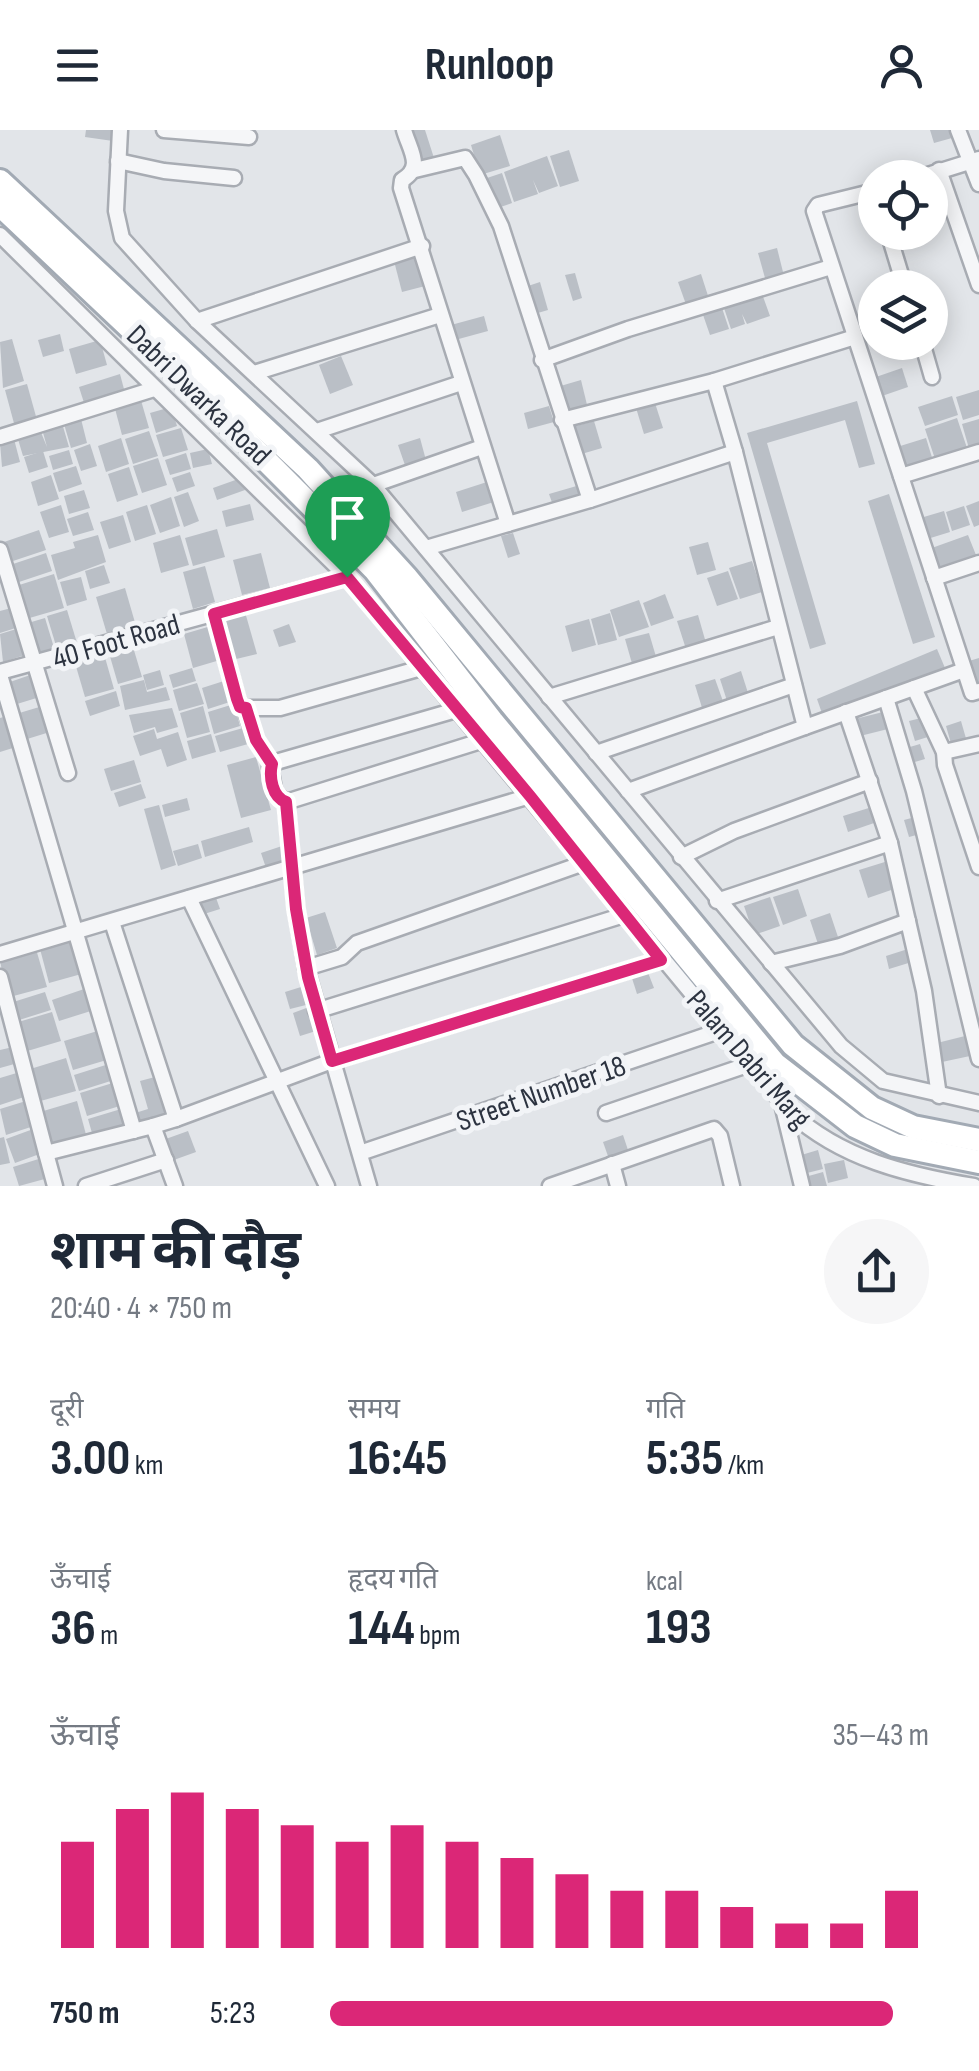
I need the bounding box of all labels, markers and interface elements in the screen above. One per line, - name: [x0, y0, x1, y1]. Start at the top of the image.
- icon: menu: [50, 38, 105, 93]
- text: Runloop: [425, 38, 554, 93]
- icon: person: [874, 38, 929, 93]
- map controls: [858, 160, 948, 360]
- button: locate: [858, 160, 948, 250]
- button: layers: [858, 270, 948, 360]
- street label: Dabri Dwarka Road: [119, 318, 278, 473]
- pin: [305, 475, 390, 578]
- icon: arrive: [320, 490, 375, 545]
- street label: 40 Foot Road: [49, 607, 184, 677]
- street label: Palam Dabri Marg: [678, 983, 818, 1136]
- street label: Street Number 18: [452, 1048, 631, 1140]
- text: शाम की दौड़: [50, 1218, 301, 1285]
- button: share: [824, 1219, 929, 1324]
- text: 20:40 · 4 × 750 m: [50, 1289, 232, 1328]
- text: दूरी: [50, 1393, 84, 1426]
- text: समय: [348, 1393, 400, 1426]
- text: गति: [646, 1393, 685, 1426]
- text: 3.00: [50, 1429, 130, 1489]
- text: 16:45: [348, 1429, 448, 1489]
- text: 5:35: [646, 1429, 723, 1489]
- text: km: [130, 1449, 163, 1482]
- text: /km: [723, 1449, 764, 1482]
- text: ऊँचाई: [50, 1563, 111, 1596]
- text: हृदय गति: [348, 1563, 438, 1596]
- text: kcal: [646, 1565, 683, 1598]
- text: 193: [646, 1598, 712, 1658]
- text: 36: [50, 1599, 96, 1659]
- text: 144: [348, 1599, 415, 1659]
- text: m: [96, 1619, 118, 1652]
- text: bpm: [415, 1619, 460, 1652]
- text: ऊँचाई: [50, 1716, 119, 1755]
- text: 35–43 m: [832, 1716, 929, 1755]
- text: 750 m: [50, 1994, 119, 2033]
- text: 5:23: [210, 1994, 256, 2033]

